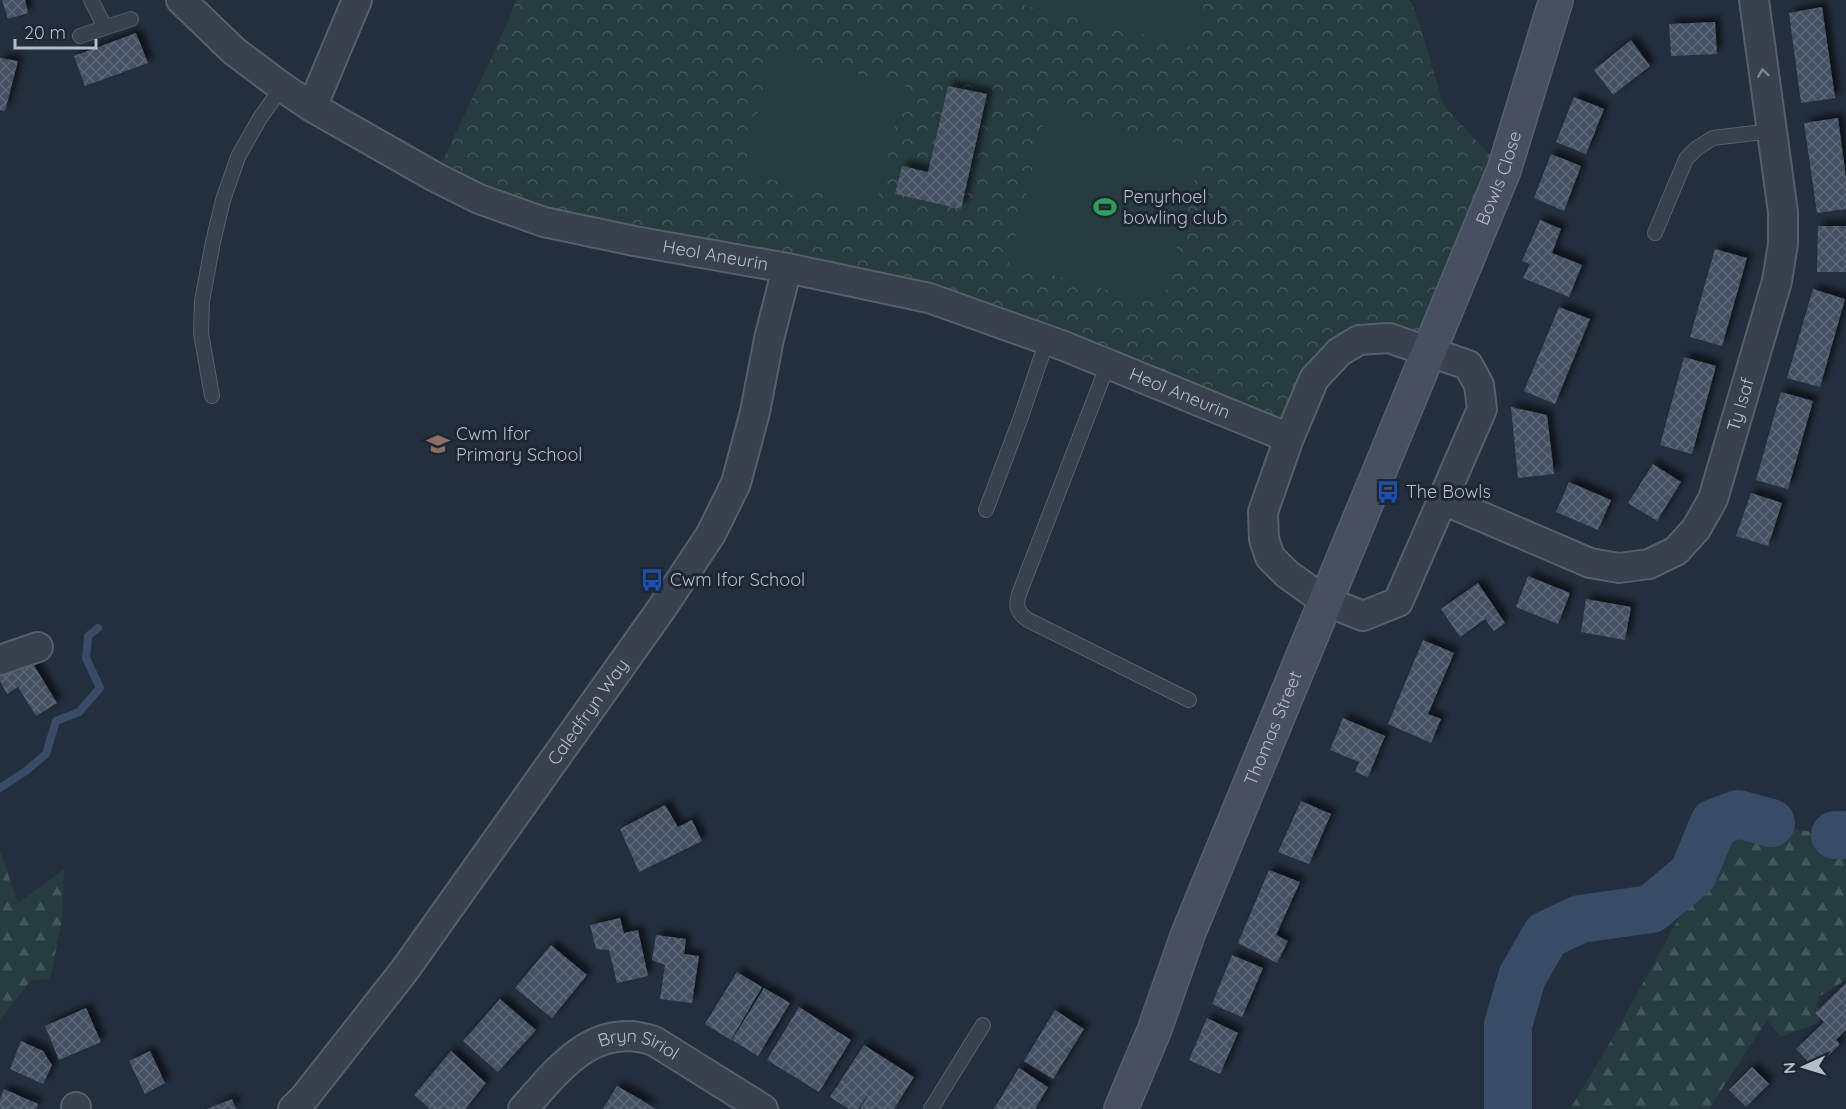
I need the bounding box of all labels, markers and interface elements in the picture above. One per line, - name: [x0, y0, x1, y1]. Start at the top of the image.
- scale bar: [15, 12, 96, 50]
- text: 20 m: [24, 21, 66, 44]
- one-way arrow: [1758, 69, 1770, 78]
- street label: Bowls Close: [1470, 128, 1526, 228]
- place label: Penyrhoel bowling club: [1123, 185, 1227, 229]
- sports icon: Penyrhoel bowling club: [1092, 194, 1118, 220]
- street label: Heol Aneurin: [661, 234, 770, 275]
- street label: Heol Aneurin: [1126, 362, 1234, 424]
- street label: Ty Isaf: [1721, 375, 1759, 434]
- place label: Cwm Ifor Primary School: [456, 422, 582, 466]
- school or university icon: Cwm Ifor Primary School: [425, 431, 451, 457]
- bus stop icon: The Bowls: [1375, 479, 1401, 505]
- place label: The Bowls: [1406, 480, 1491, 503]
- bus stop icon: Cwm Ifor School: [639, 567, 665, 593]
- place label: Cwm Ifor School: [670, 568, 805, 591]
- street label: Caledfryn Way: [542, 654, 633, 769]
- street label: Thomas Street: [1239, 667, 1307, 789]
- street label: Bryn Siriol: [595, 1024, 683, 1065]
- north arrow: [1774, 1037, 1834, 1097]
- text: N: [1779, 1061, 1799, 1075]

